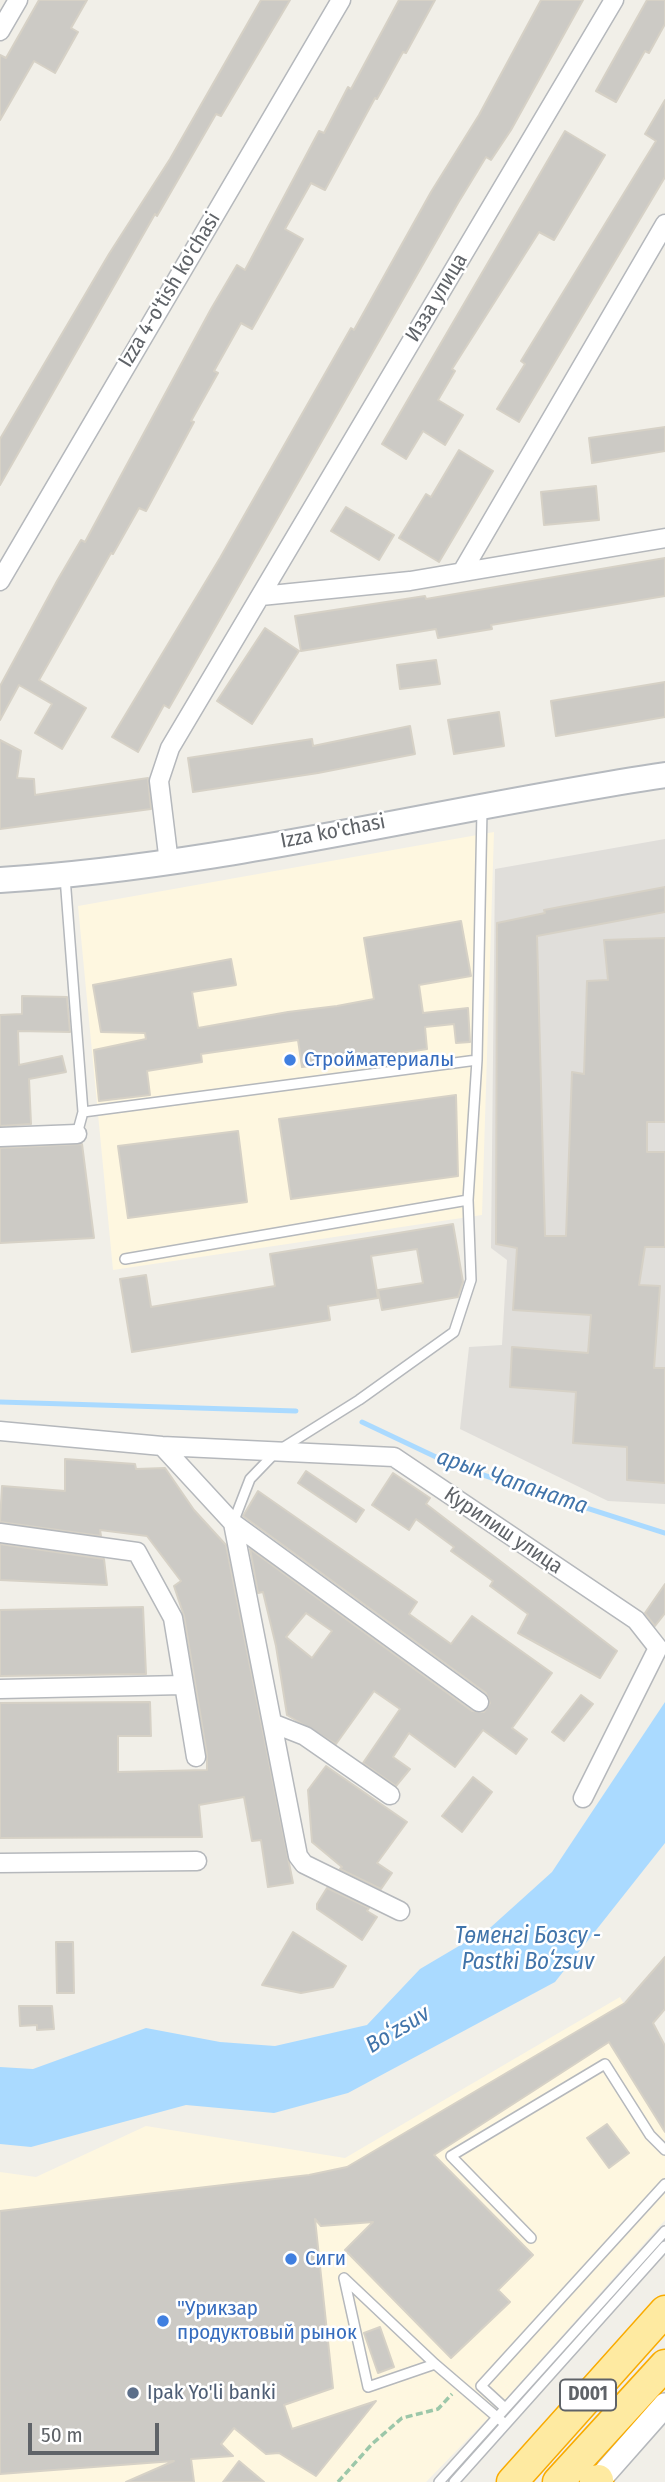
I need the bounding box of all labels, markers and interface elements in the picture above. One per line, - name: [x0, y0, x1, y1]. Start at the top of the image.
- street label: Izza 4-o'tish ko'chasi: [114, 208, 226, 372]
- street label: Изза улица: [401, 249, 473, 347]
- street label: Izza ko'chasi: [279, 810, 387, 854]
- place label: Стройматериалы: [304, 1047, 454, 1073]
- marker: Стройматериалы: [282, 1052, 298, 1068]
- water label: арык Чапаната: [433, 1443, 591, 1521]
- street label: Курилиш улица: [439, 1482, 567, 1580]
- water label: Төменгі Бозсу - Pastki Boʻzsuv: [455, 1923, 601, 1977]
- water label: Boʻzsuv: [361, 2000, 435, 2060]
- place label: Сиги: [305, 2246, 346, 2272]
- marker: Сиги: [283, 2251, 299, 2267]
- place label: "Урикзар продуктовый рынок: [177, 2296, 357, 2346]
- marker: "Урикзар продуктовый рынок: [155, 2313, 171, 2329]
- place label: Ipak Yo'li banki: [147, 2380, 276, 2406]
- road number: D001: [560, 2380, 616, 2410]
- marker: Ipak Yo'li banki: [125, 2385, 141, 2401]
- scale bar: [32, 2408, 163, 2452]
- text: 50 m: [41, 2422, 83, 2448]

